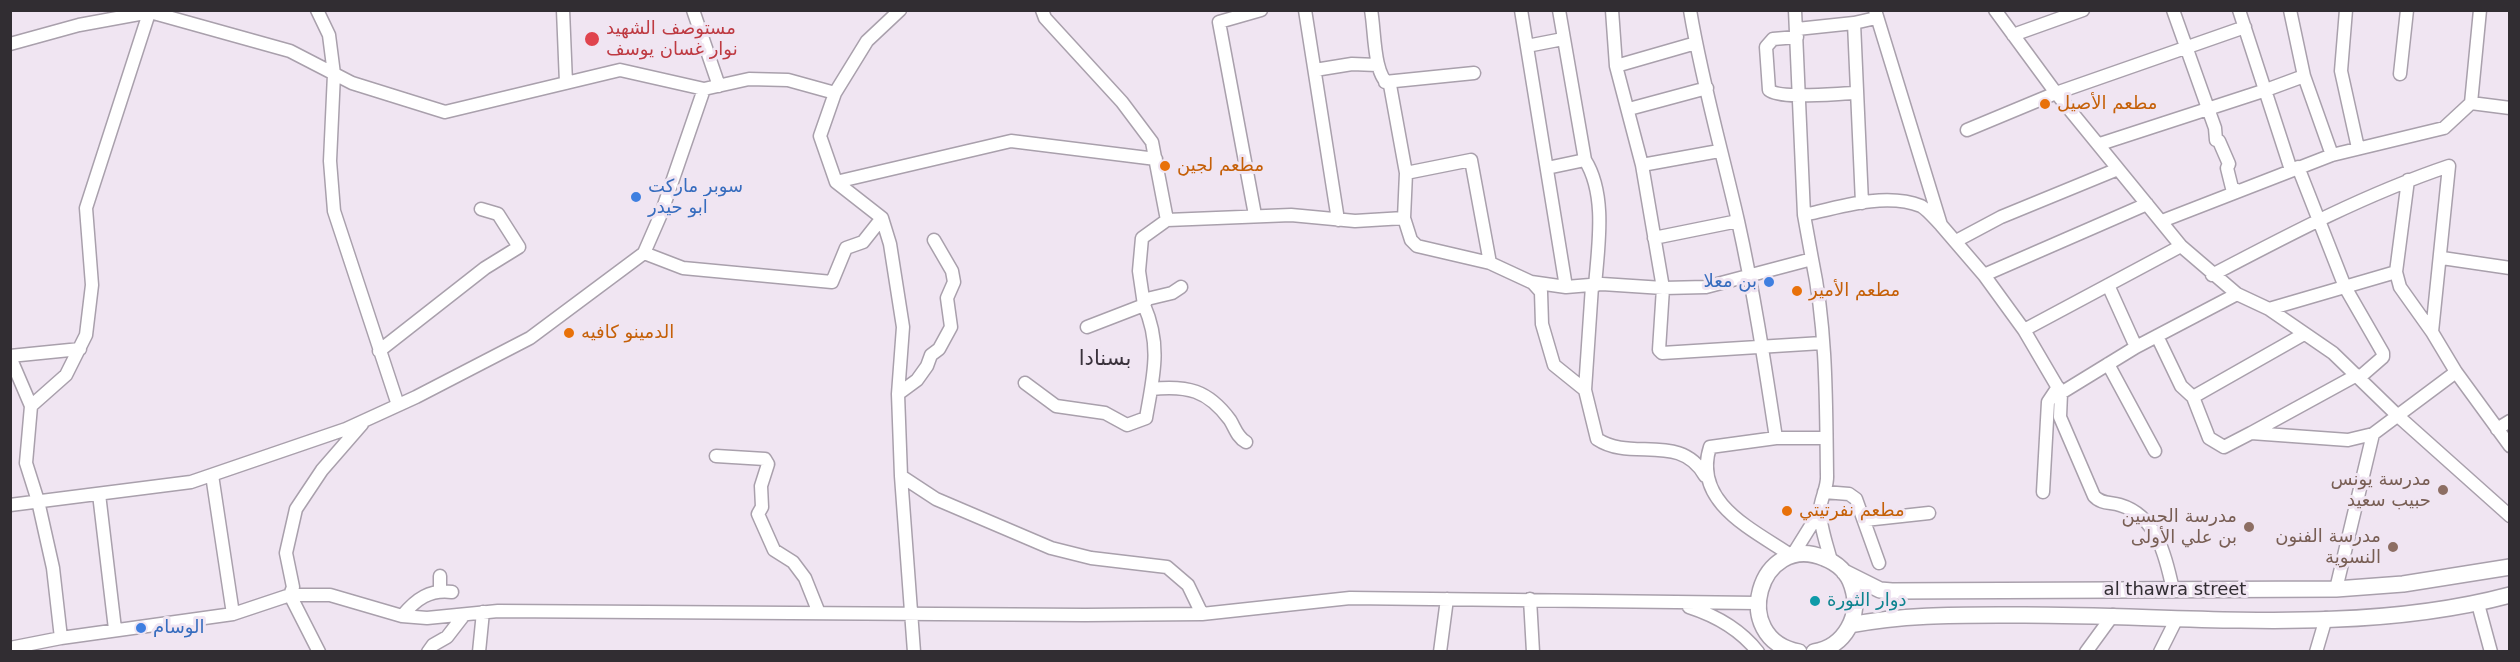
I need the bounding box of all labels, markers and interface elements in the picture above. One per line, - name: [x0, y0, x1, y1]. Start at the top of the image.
- place label: مستوصف الشهيد نوار غسان يوسف: [606, 18, 738, 60]
- marker: مستوصف الشهيد نوار غسان يوسف: [583, 30, 601, 48]
- place label: مطعم الأصيل: [2057, 93, 2157, 115]
- marker: مطعم الأصيل: [2038, 97, 2052, 111]
- place label: مطعم لجين: [1177, 155, 1264, 177]
- marker: مطعم لجين: [1158, 159, 1172, 173]
- place label: سوبر ماركت ابو حيدر: [648, 176, 743, 219]
- marker: سوبر ماركت ابو حيدر: [629, 190, 643, 204]
- place label: بن معلا: [1704, 271, 1757, 293]
- marker: بن معلا: [1762, 275, 1776, 289]
- place label: مطعم الأمير: [1809, 280, 1900, 302]
- marker: مطعم الأمير: [1790, 284, 1804, 298]
- place label: الدمينو كافيه: [581, 322, 674, 344]
- marker: الدمينو كافيه: [562, 326, 576, 340]
- district label: بسنادا: [1079, 347, 1131, 373]
- place label: مدرسة يونس حبيب سعيد: [2330, 469, 2431, 512]
- marker: مدرسة يونس حبيب سعيد: [2436, 483, 2450, 497]
- place label: مطعم نفرتيتي: [1799, 500, 1905, 522]
- marker: مطعم نفرتيتي: [1780, 504, 1794, 518]
- place label: مدرسة الحسين بن علي الأولى: [2121, 506, 2237, 548]
- marker: مدرسة الحسين بن علي الأولى: [2242, 520, 2256, 534]
- place label: مدرسة الفنون النسوية: [2275, 526, 2381, 568]
- marker: مدرسة الفنون النسوية: [2386, 540, 2400, 554]
- street label: al thawra street: [2104, 579, 2246, 601]
- place label: دوار الثورة: [1827, 590, 1906, 612]
- marker: دوار الثورة: [1808, 594, 1822, 608]
- place label: الوسام: [153, 617, 204, 639]
- marker: الوسام: [134, 621, 148, 635]

